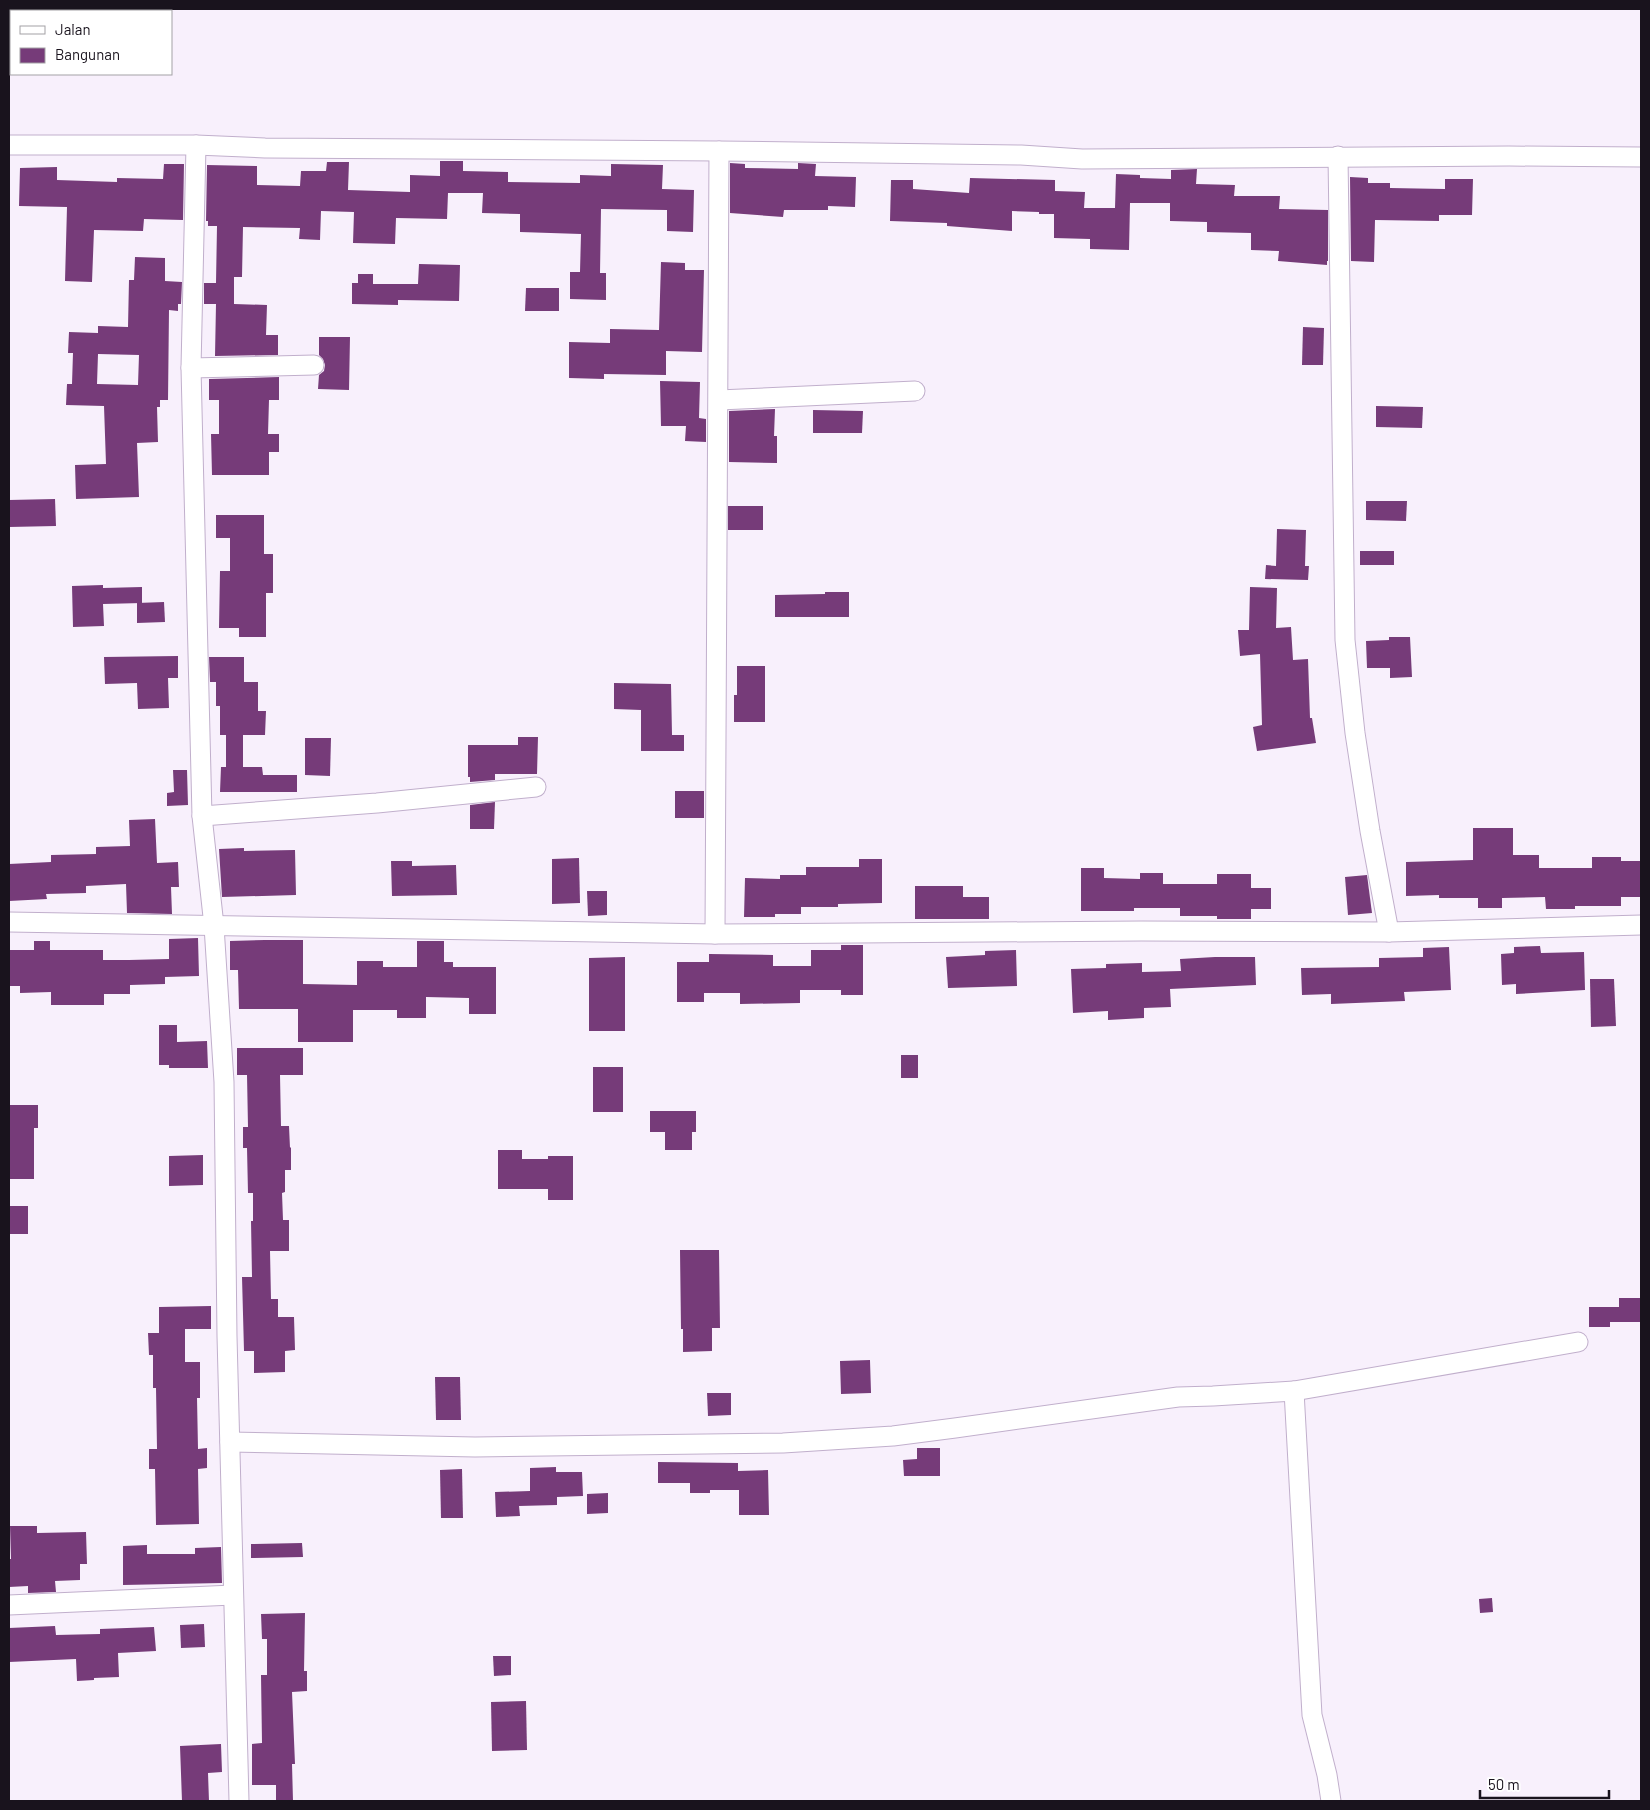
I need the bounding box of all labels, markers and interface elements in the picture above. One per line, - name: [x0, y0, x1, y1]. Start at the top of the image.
- legend: [10, 10, 172, 75]
- text: Jalan: [55, 20, 91, 38]
- text: Bangunan: [55, 45, 120, 63]
- scale bar: [1480, 1768, 1609, 1800]
- text: 50 m: [1488, 1775, 1520, 1793]

